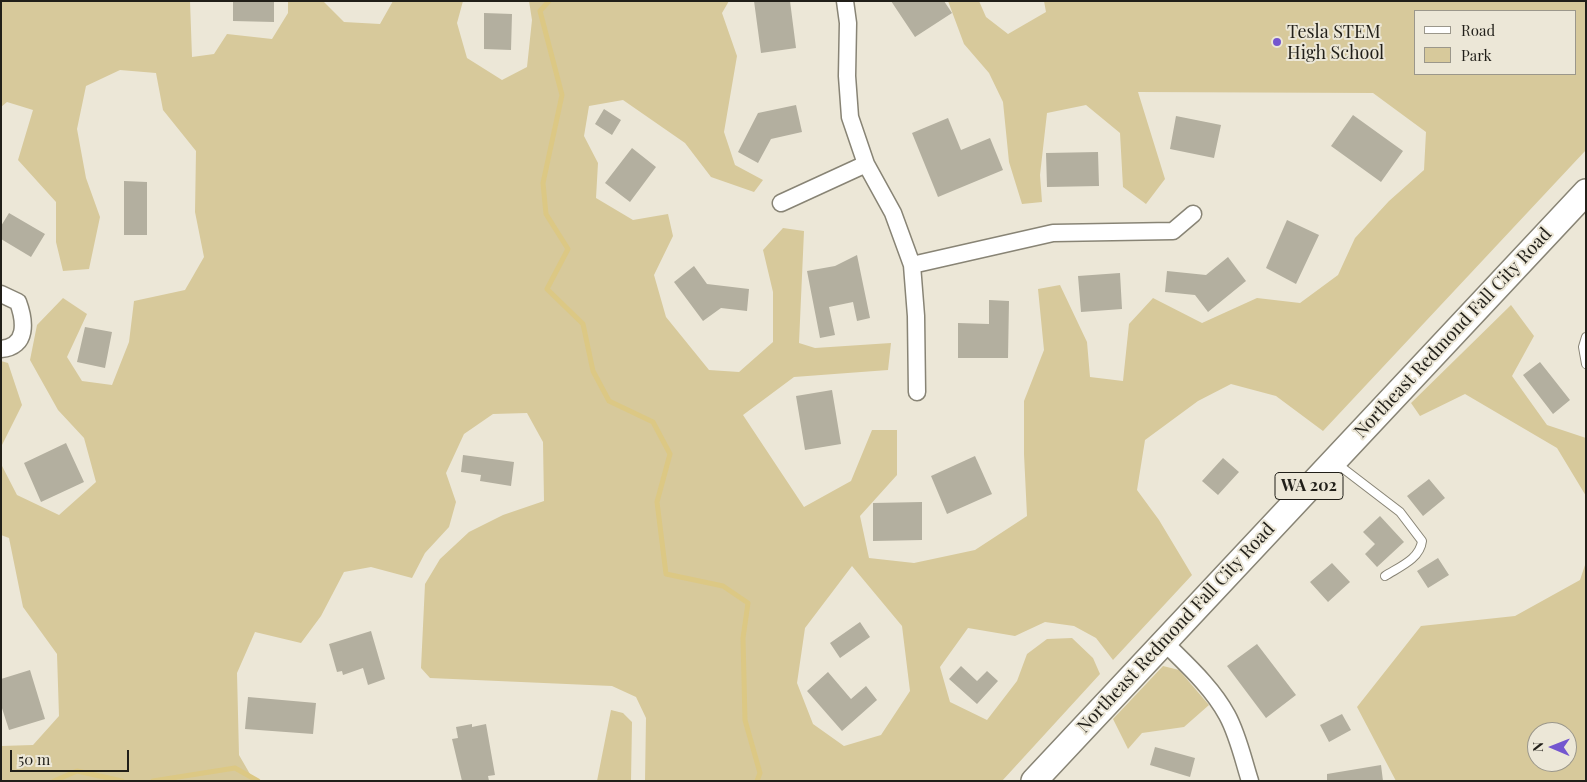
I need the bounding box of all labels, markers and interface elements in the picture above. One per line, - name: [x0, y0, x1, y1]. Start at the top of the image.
- legend: [1414, 10, 1577, 75]
- text: Road: [1461, 20, 1495, 40]
- place label: Tesla STEM High School: [1287, 21, 1384, 64]
- marker: Tesla STEM High School: [1271, 36, 1283, 48]
- text: Park: [1461, 45, 1492, 65]
- street label: Northeast Redmond Fall City Road: [1350, 224, 1556, 442]
- road number: WA 202: [1275, 472, 1343, 500]
- street label: Northeast Redmond Fall City Road: [1073, 519, 1279, 737]
- north arrow: [1527, 722, 1577, 772]
- scale bar: [12, 740, 131, 772]
- text: N: [1528, 742, 1547, 752]
- text: 50 m: [18, 749, 50, 769]

